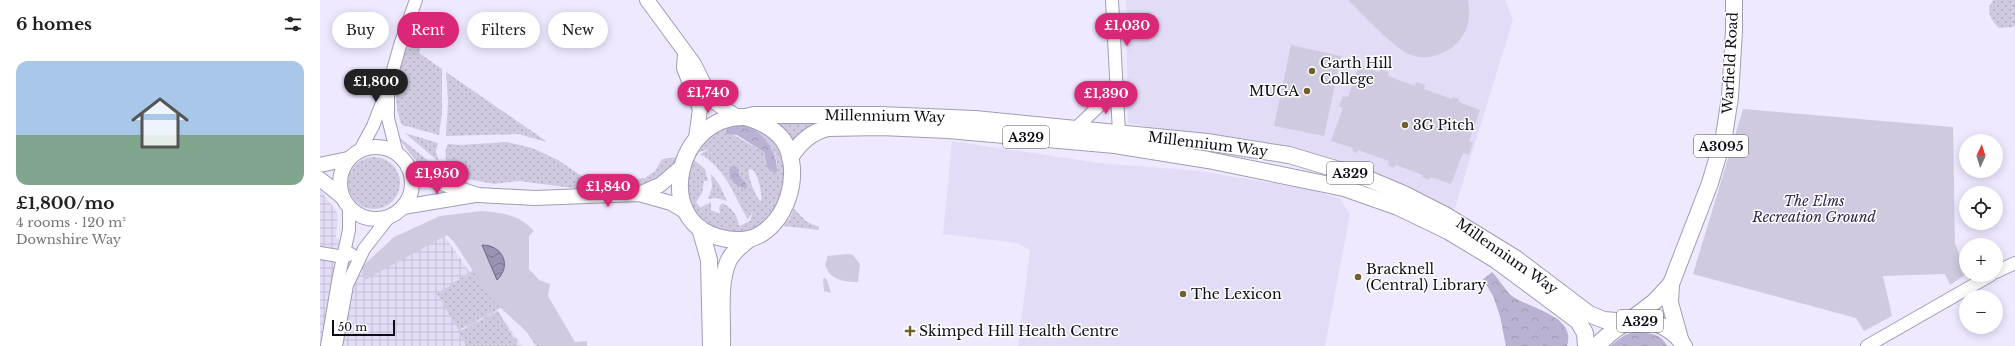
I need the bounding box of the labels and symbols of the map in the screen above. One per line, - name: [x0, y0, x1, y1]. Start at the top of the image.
- street label: Warfield Road: [1718, 11, 1742, 115]
- pin: £1,030: [1094, 13, 1160, 47]
- place label: Garth Hill College: [1320, 54, 1393, 88]
- marker: Garth Hill College: [1307, 66, 1317, 76]
- pin: £1,800: [343, 69, 409, 103]
- pin: £1,740: [675, 80, 741, 114]
- pin: £1,390: [1073, 81, 1139, 115]
- place label: MUGA: [1249, 82, 1299, 100]
- marker: MUGA: [1302, 86, 1312, 96]
- street label: Millennium Way: [824, 106, 946, 126]
- place label: 3G Pitch: [1413, 116, 1475, 134]
- marker: 3G Pitch: [1400, 120, 1410, 130]
- road number: A329: [1003, 126, 1049, 148]
- street label: Millennium Way: [1147, 128, 1269, 160]
- north arrow: [1959, 134, 2003, 178]
- road number: A3095: [1694, 135, 1748, 157]
- pin: £1,950: [404, 161, 470, 195]
- road number: A329: [1327, 162, 1373, 184]
- pin: £1,840: [575, 174, 641, 208]
- park label: The Elms Recreation Ground: [1751, 192, 1876, 226]
- street label: Millennium Way: [1452, 214, 1562, 298]
- place label: Bracknell (Central) Library: [1366, 260, 1486, 294]
- marker: Bracknell (Central) Library: [1353, 272, 1363, 282]
- place label: The Lexicon: [1191, 285, 1282, 303]
- marker: The Lexicon: [1178, 289, 1188, 299]
- road number: A329: [1617, 310, 1663, 332]
- scale bar: [332, 318, 395, 337]
- place label: Skimped Hill Health Centre: [919, 322, 1119, 340]
- marker: Skimped Hill Health Centre: [904, 325, 916, 337]

